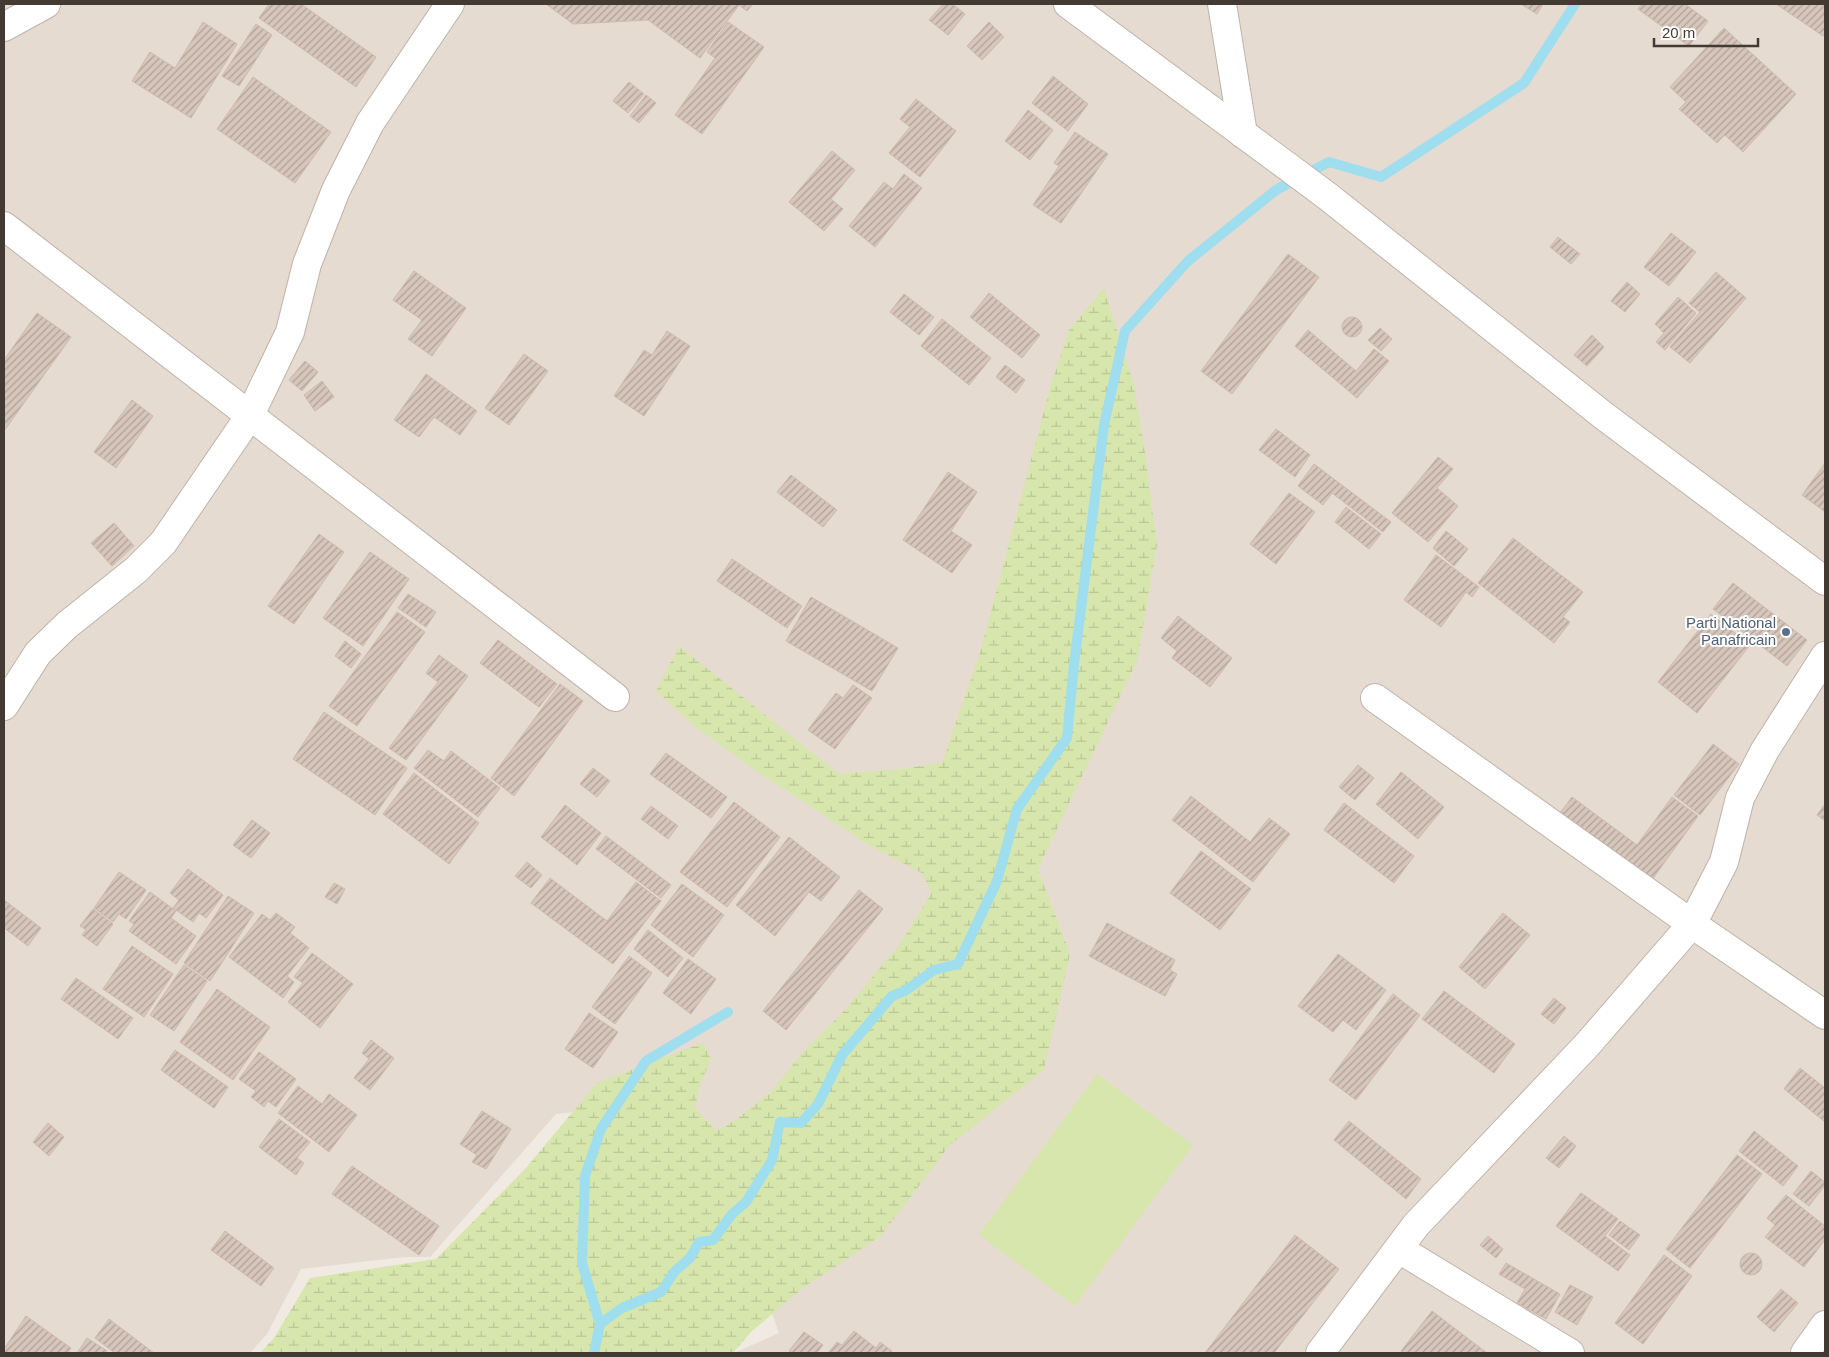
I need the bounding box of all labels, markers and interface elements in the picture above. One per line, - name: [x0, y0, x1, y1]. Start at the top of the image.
- scale bar: [1654, 15, 1758, 47]
- text: 20 m: [1662, 24, 1695, 41]
- place label: Parti National Panafricain: [1686, 614, 1776, 648]
- marker: Parti National Panafricain: [1780, 626, 1792, 638]

